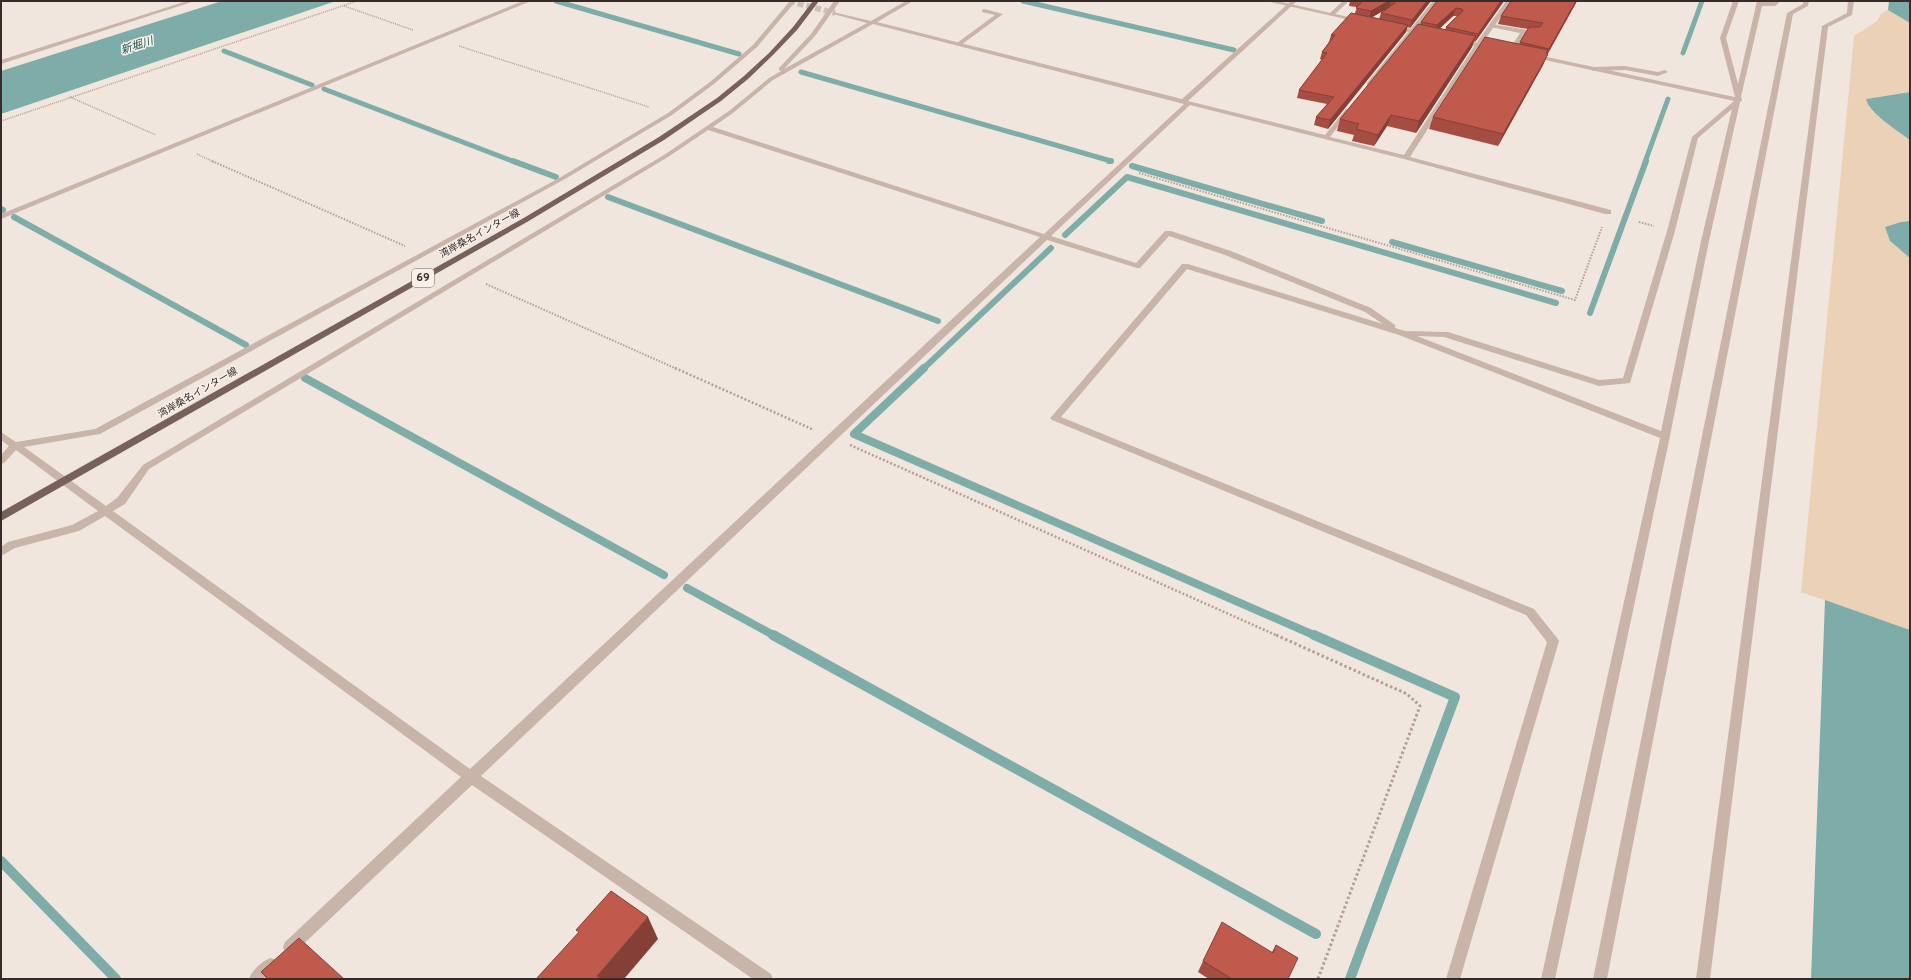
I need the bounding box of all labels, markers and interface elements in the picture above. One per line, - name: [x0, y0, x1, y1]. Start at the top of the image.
- water label: 新堀川: [119, 34, 156, 58]
- street label: 湾岸桑名インター線: [437, 206, 523, 262]
- road number: 69: [412, 269, 434, 287]
- street label: 湾岸桑名インター線: [156, 365, 240, 421]

